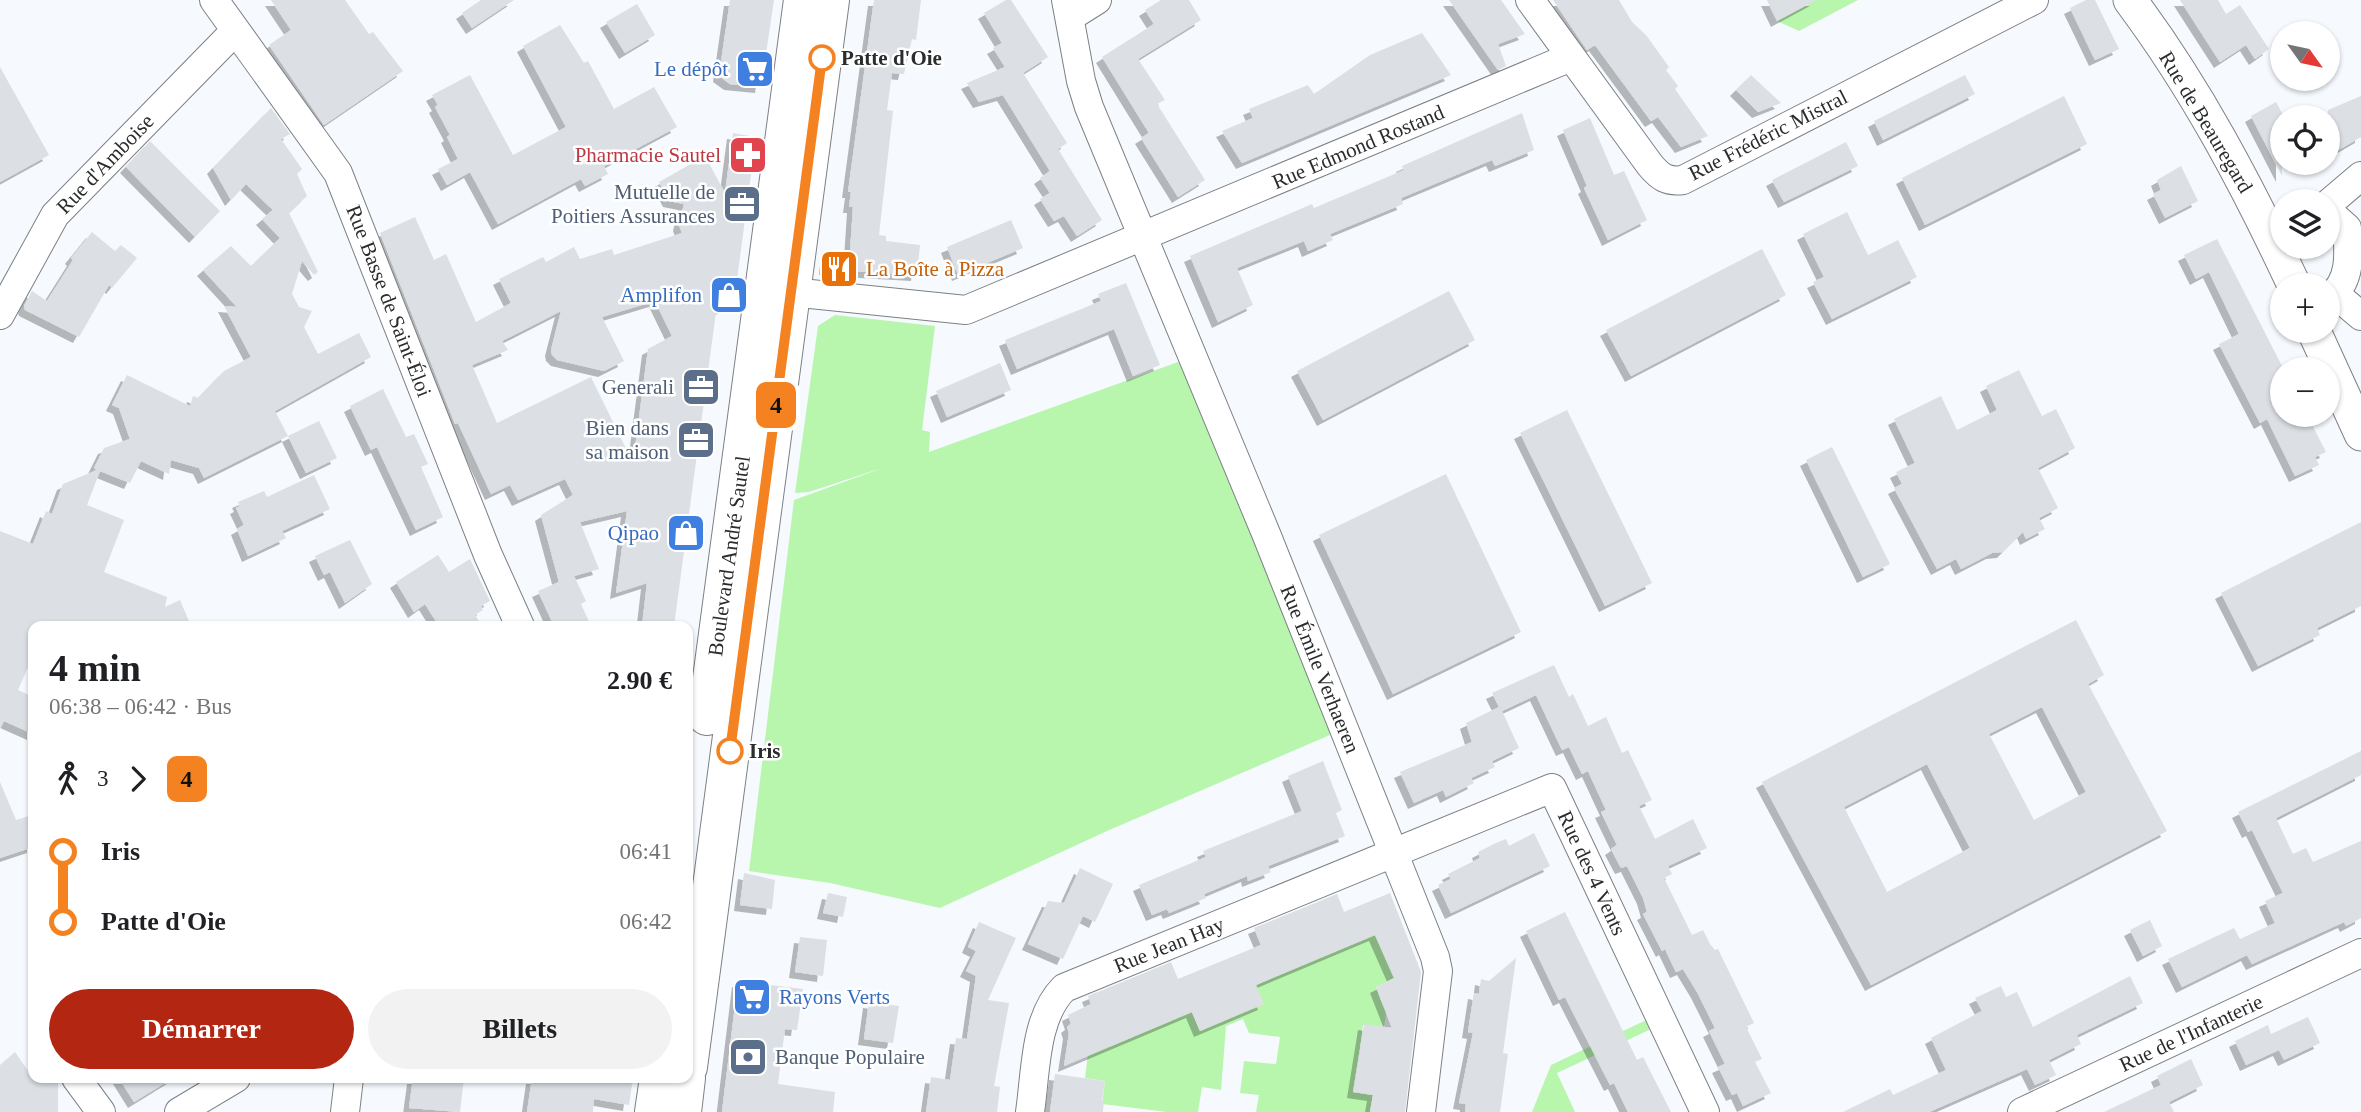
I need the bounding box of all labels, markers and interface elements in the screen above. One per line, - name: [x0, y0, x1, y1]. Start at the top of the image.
- north arrow: [2270, 21, 2340, 91]
- map controls: [2270, 21, 2340, 427]
- marker: Patte d'Oie: [809, 45, 835, 71]
- place label: Patte d'Oie: [841, 46, 942, 70]
- street label: Rue de Beauregard: [2154, 47, 2258, 198]
- supermarket icon: Le dépôt: [734, 48, 776, 90]
- place label: Le dépôt: [654, 57, 728, 81]
- street label: Rue Frédéric Mistral: [1685, 85, 1852, 185]
- street label: Rue Edmond Rostand: [1268, 100, 1448, 194]
- button: locate: [2270, 105, 2340, 175]
- street label: Rue d'Amboise: [51, 109, 159, 219]
- pharmacy icon: Pharmacie Sautel: [727, 134, 769, 176]
- place label: Pharmacie Sautel: [575, 143, 721, 167]
- place label: Mutuelle de Poitiers Assurances: [551, 180, 715, 228]
- office icon: Mutuelle de Poitiers Assurances: [721, 183, 763, 225]
- button: layers: [2270, 189, 2340, 259]
- street label: Rue Basse de Saint-Éloi: [341, 202, 437, 400]
- restaurant icon: La Boîte à Pizza: [818, 248, 860, 290]
- place label: La Boîte à Pizza: [866, 257, 1005, 281]
- button: +: [2270, 273, 2340, 343]
- shop icon: Amplifon: [708, 274, 750, 316]
- place label: Amplifon: [620, 283, 702, 307]
- button: −: [2270, 357, 2340, 427]
- office icon: Generali: [680, 366, 722, 408]
- place label: Generali: [602, 375, 674, 399]
- line badge: 4: [753, 382, 799, 428]
- text: 4: [770, 392, 782, 418]
- place label: Bien dans sa maison: [586, 416, 669, 464]
- office icon: Bien dans sa maison: [675, 419, 717, 461]
- street label: Boulevard André Sautel: [703, 454, 755, 658]
- shop icon: Qipao: [665, 512, 707, 554]
- place label: Qipao: [608, 521, 659, 545]
- street label: Rue Émile Verhaeren: [1275, 581, 1365, 757]
- text: 4 min: [49, 647, 141, 689]
- text: 2.90 €: [607, 666, 672, 695]
- text: 06:38 – 06:42 · Bus: [49, 694, 232, 719]
- marker: Iris: [717, 738, 743, 764]
- place label: Iris: [749, 739, 781, 763]
- icon: walk: [49, 760, 87, 798]
- icon: forward: [119, 760, 157, 798]
- text: 3: [97, 766, 109, 791]
- text: 4: [181, 766, 193, 792]
- street label: Rue des 4 Vents: [1553, 807, 1631, 939]
- text: Iris: [101, 837, 140, 866]
- text: 06:41: [620, 839, 672, 864]
- text: Patte d'Oie: [101, 907, 226, 936]
- text: 06:42: [620, 909, 672, 934]
- street label: Rue Jean Hay: [1110, 912, 1228, 978]
- supermarket icon: Rayons Verts: [731, 976, 773, 1018]
- place label: Rayons Verts: [779, 985, 890, 1009]
- button: Démarrer: [49, 989, 354, 1069]
- button: Billets: [368, 989, 672, 1069]
- street label: Rue de l'Infanterie: [2116, 989, 2266, 1077]
- bank icon: Banque Populaire: [727, 1036, 769, 1078]
- place label: Banque Populaire: [775, 1045, 925, 1069]

